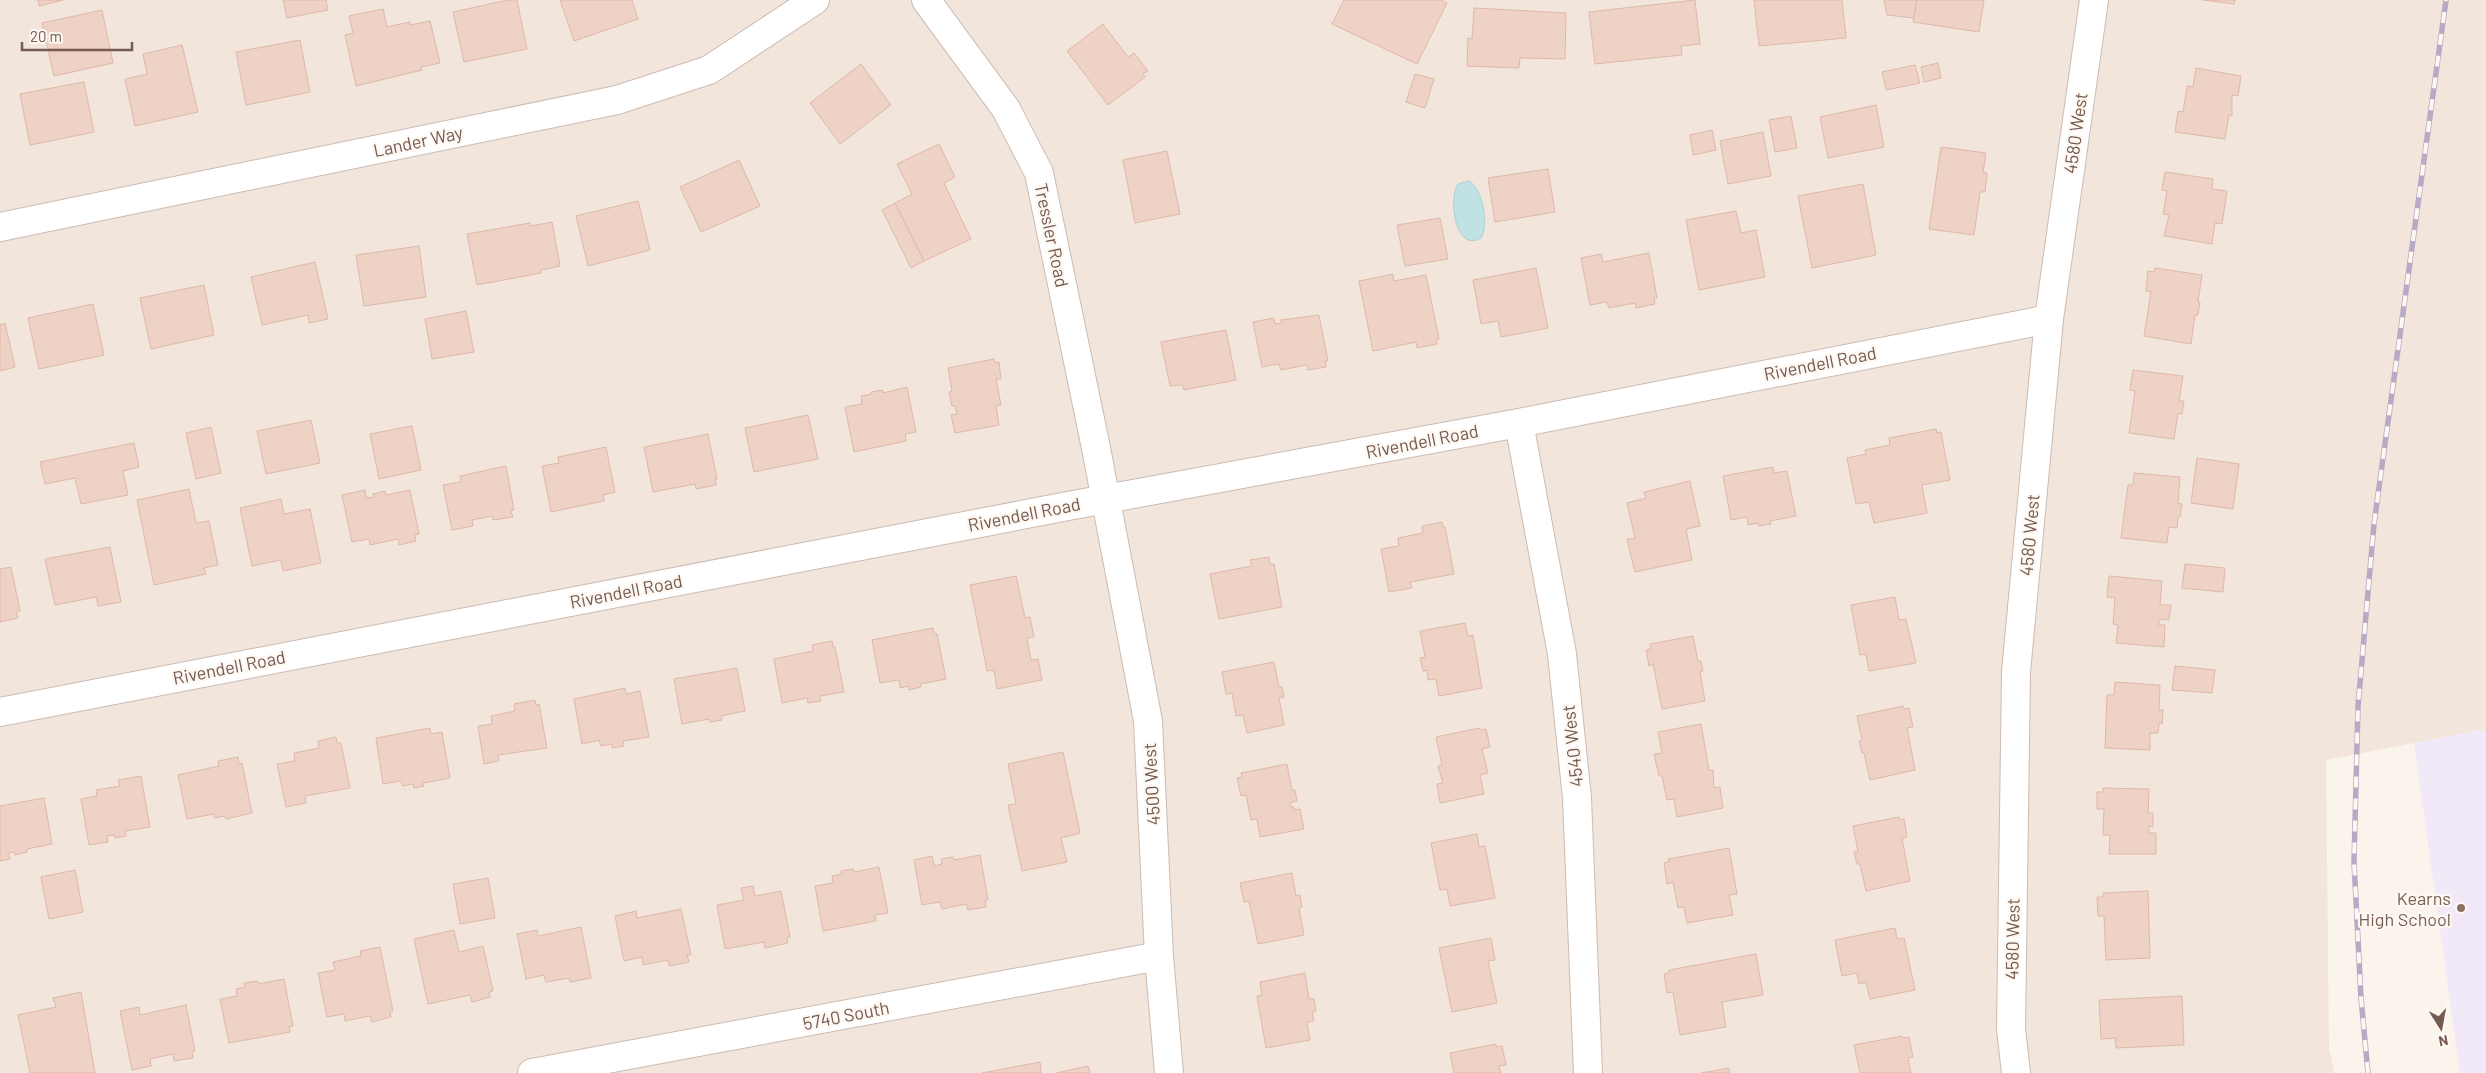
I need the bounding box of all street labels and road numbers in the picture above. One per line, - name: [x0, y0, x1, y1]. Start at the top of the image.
- street label: 4580 West: [2058, 91, 2092, 175]
- street label: Lander Way: [371, 121, 465, 161]
- street label: Tressler Road: [1030, 181, 1074, 289]
- street label: Rivendell Road: [1762, 341, 1878, 385]
- street label: Rivendell Road: [1364, 419, 1480, 463]
- street label: Rivendell Road: [966, 492, 1082, 536]
- street label: 4580 West: [2014, 493, 2044, 577]
- street label: Rivendell Road: [568, 569, 684, 613]
- street label: Rivendell Road: [171, 645, 287, 689]
- street label: 4540 West: [1557, 704, 1587, 788]
- street label: 4500 West: [1138, 742, 1164, 826]
- street label: 4580 West: [2000, 898, 2024, 980]
- street label: 5740 South: [801, 996, 891, 1034]

